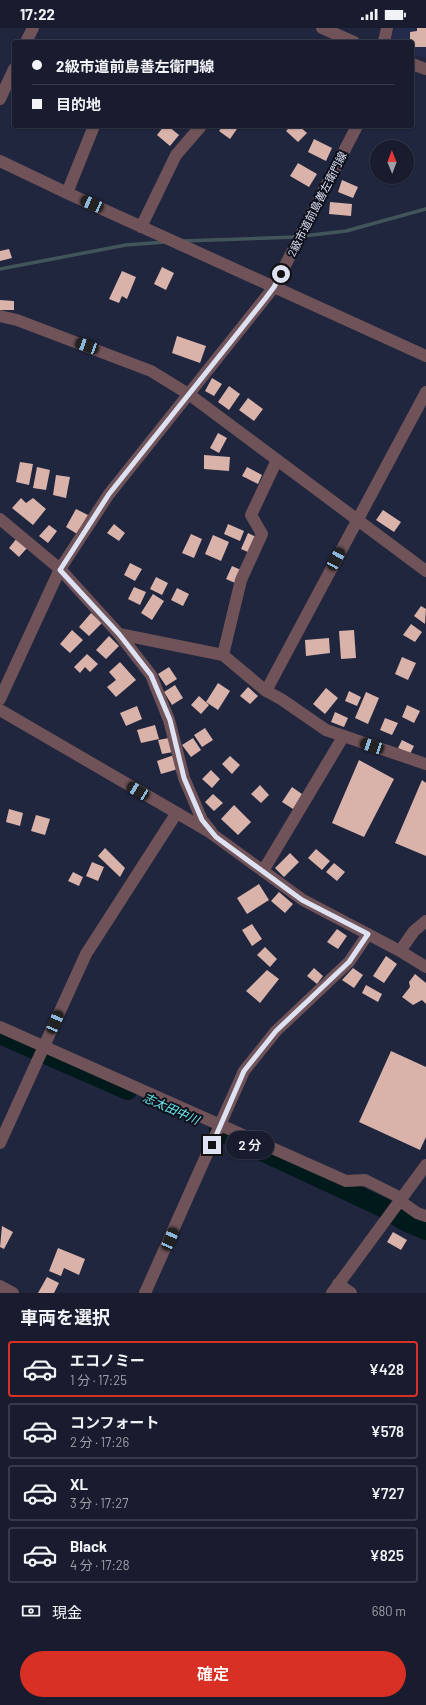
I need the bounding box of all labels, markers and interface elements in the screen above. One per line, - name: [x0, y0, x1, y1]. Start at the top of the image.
- text: 17:22: [20, 5, 55, 23]
- text: 2級市道前島善左衛門線: [56, 57, 214, 75]
- text: 目的地: [56, 95, 101, 113]
- north arrow: [370, 140, 414, 184]
- map controls: [370, 140, 414, 184]
- street label: 2級市道前島善左衛門線: [284, 149, 349, 258]
- car: [79, 194, 105, 214]
- route start: [272, 265, 290, 283]
- car: [74, 336, 100, 356]
- car: [325, 546, 347, 572]
- car: [359, 737, 385, 755]
- car: [125, 780, 151, 802]
- car: [45, 1009, 65, 1035]
- water label: 志太田中川: [141, 1089, 203, 1127]
- callout: 2 分: [226, 1131, 274, 1159]
- route end: [203, 1136, 221, 1154]
- text: 2 分: [239, 1137, 261, 1153]
- car: [160, 1226, 180, 1252]
- text: 車両を選択: [20, 1306, 110, 1328]
- icon: car: [22, 1351, 58, 1387]
- text: エコノミー: [70, 1351, 145, 1369]
- text: ¥428: [369, 1360, 404, 1378]
- text: 1 分 · 17:25: [70, 1372, 127, 1388]
- icon: car: [22, 1413, 58, 1449]
- text: コンフォート: [70, 1413, 160, 1431]
- text: ¥578: [370, 1422, 404, 1440]
- text: 2 分 · 17:26: [70, 1434, 129, 1450]
- icon: car: [22, 1475, 58, 1511]
- text: XL: [70, 1475, 88, 1493]
- text: ¥727: [371, 1484, 404, 1502]
- text: 3 分 · 17:27: [70, 1495, 128, 1511]
- icon: car: [22, 1537, 58, 1573]
- text: Black: [70, 1537, 107, 1555]
- text: ¥825: [369, 1546, 404, 1564]
- text: 4 分 · 17:28: [70, 1557, 130, 1573]
- icon: cash: [20, 1600, 42, 1622]
- text: 現金: [52, 1603, 82, 1621]
- text: 680 m: [372, 1603, 406, 1619]
- button: 確定: [20, 1651, 406, 1697]

